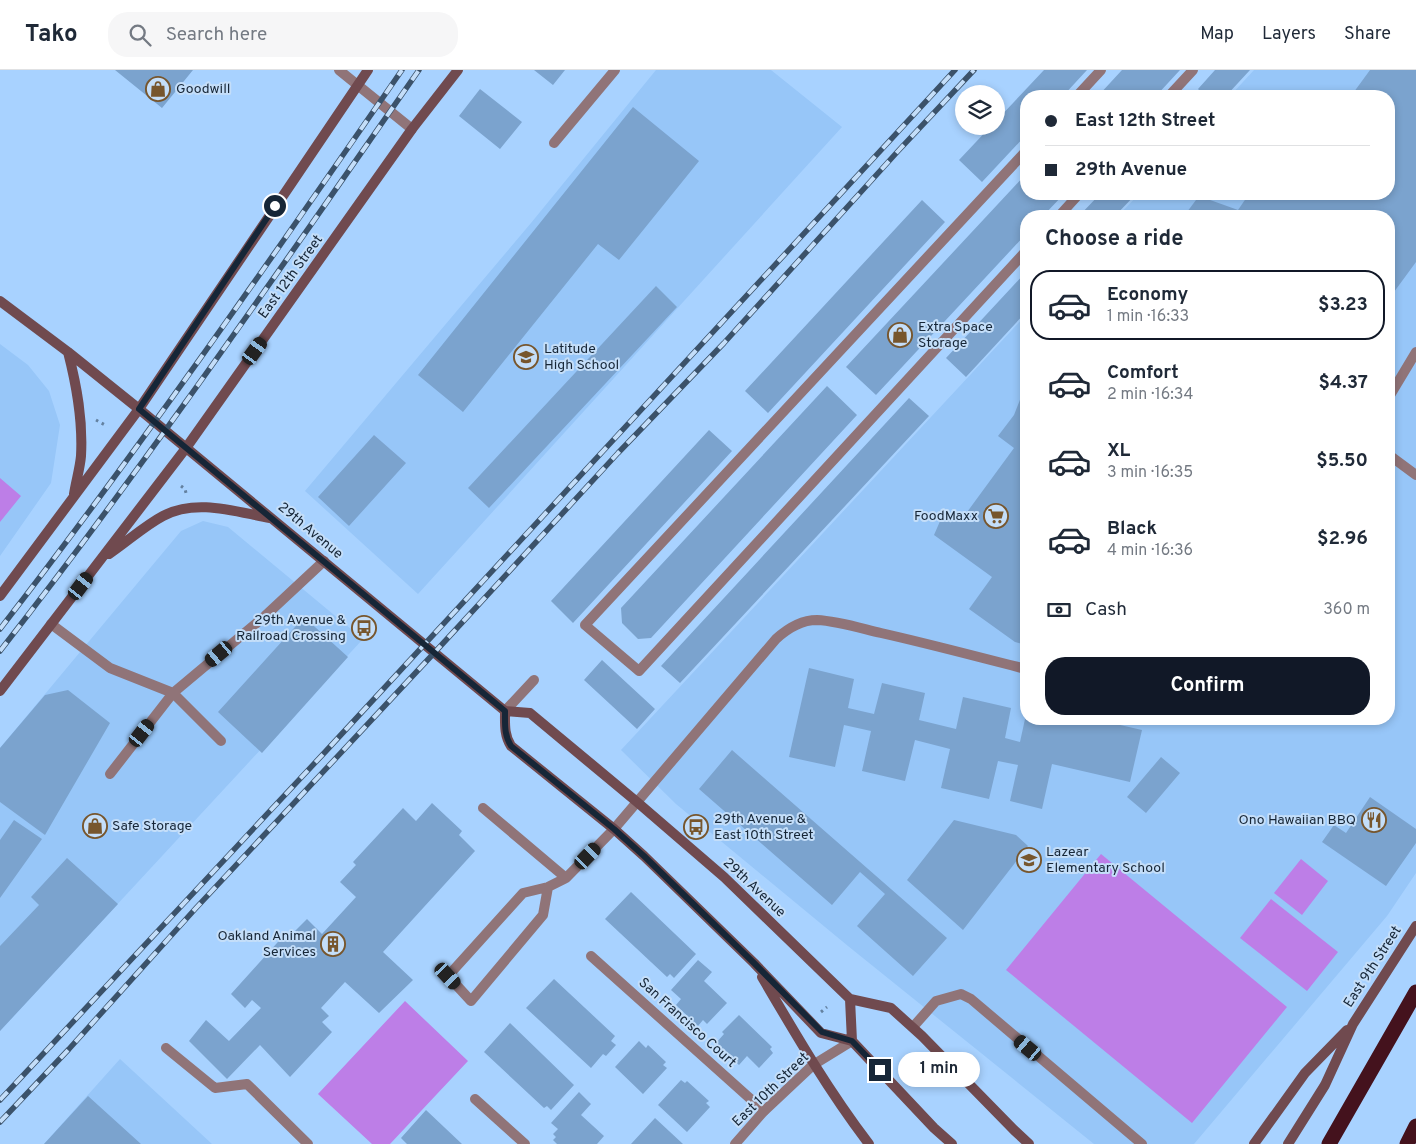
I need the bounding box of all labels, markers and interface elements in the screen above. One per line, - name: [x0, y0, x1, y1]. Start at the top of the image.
- search box: [108, 12, 458, 57]
- text: Tako: [25, 20, 78, 50]
- icon: search: [126, 21, 154, 49]
- text: Search here: [166, 23, 267, 47]
- text: Map: [1200, 23, 1234, 46]
- text: Layers: [1262, 23, 1316, 46]
- text: Share: [1344, 23, 1391, 46]
- shop icon: Goodwill: [145, 76, 171, 102]
- place label: Goodwill: [176, 81, 230, 98]
- map controls: [955, 85, 1005, 135]
- button: layers: [955, 85, 1005, 135]
- text: East 12th Street: [1075, 109, 1215, 133]
- text: 29th Avenue: [1075, 158, 1187, 182]
- route start: [264, 195, 286, 217]
- text: Choose a ride: [1045, 226, 1183, 253]
- street label: East 12th Street: [255, 232, 327, 322]
- icon: car: [1047, 283, 1092, 328]
- text: Economy: [1107, 283, 1188, 307]
- text: $3.23: [1318, 293, 1368, 317]
- text: 1 min · 16:33: [1107, 307, 1189, 327]
- place label: Extra Space Storage: [918, 319, 993, 352]
- shop icon: Extra Space Storage: [887, 322, 913, 348]
- car: [240, 334, 269, 368]
- place label: Latitude High School: [544, 341, 619, 374]
- school or university icon: Latitude High School: [513, 344, 539, 370]
- icon: car: [1047, 361, 1092, 406]
- text: Comfort: [1107, 361, 1179, 385]
- text: $4.37: [1318, 371, 1368, 395]
- text: 2 min · 16:34: [1107, 385, 1193, 405]
- icon: car: [1047, 439, 1092, 484]
- text: XL: [1107, 439, 1130, 463]
- text: $5.50: [1316, 449, 1368, 473]
- text: 3 min · 16:35: [1107, 463, 1193, 483]
- street label: 29th Avenue: [274, 499, 346, 563]
- supermarket icon: FoodMaxx: [983, 503, 1009, 529]
- place label: FoodMaxx: [914, 508, 978, 525]
- icon: car: [1047, 517, 1092, 562]
- text: Black: [1107, 517, 1157, 541]
- text: $2.96: [1317, 527, 1368, 551]
- text: 4 min · 16:36: [1107, 541, 1193, 561]
- car: [65, 570, 96, 602]
- icon: cash: [1045, 596, 1073, 624]
- text: Cash: [1085, 598, 1127, 622]
- text: 360 m: [1323, 600, 1370, 620]
- place label: 29th Avenue & Railroad Crossing: [236, 612, 347, 645]
- bus stop icon: 29th Avenue & Railroad Crossing: [351, 615, 377, 641]
- car: [202, 639, 235, 669]
- button: Confirm: [1045, 657, 1370, 715]
- car: [126, 717, 157, 749]
- restaurant icon: Ono Hawaiian BBQ: [1361, 807, 1387, 833]
- place label: 29th Avenue & East 10th Street: [714, 811, 814, 844]
- place label: Ono Hawaiian BBQ: [1238, 812, 1356, 829]
- shop icon: Safe Storage: [82, 813, 108, 839]
- bus stop icon: 29th Avenue & East 10th Street: [683, 814, 709, 840]
- place label: Safe Storage: [112, 818, 192, 835]
- car: [572, 840, 603, 872]
- place label: Lazear Elementary School: [1046, 844, 1165, 877]
- school or university icon: Lazear Elementary School: [1016, 847, 1042, 873]
- street label: 29th Avenue: [719, 855, 789, 921]
- street label: East 9th Street: [1340, 923, 1406, 1011]
- place label: Oakland Animal Services: [217, 928, 316, 961]
- building icon: Oakland Animal Services: [320, 931, 346, 957]
- car: [432, 960, 463, 992]
- street label: San Francisco Court: [635, 975, 739, 1071]
- car: [1011, 1033, 1044, 1063]
- street label: East 10th Street: [729, 1049, 813, 1131]
- callout: 1 min: [898, 1052, 980, 1088]
- route end: [869, 1059, 891, 1081]
- text: 1 min: [920, 1059, 958, 1079]

